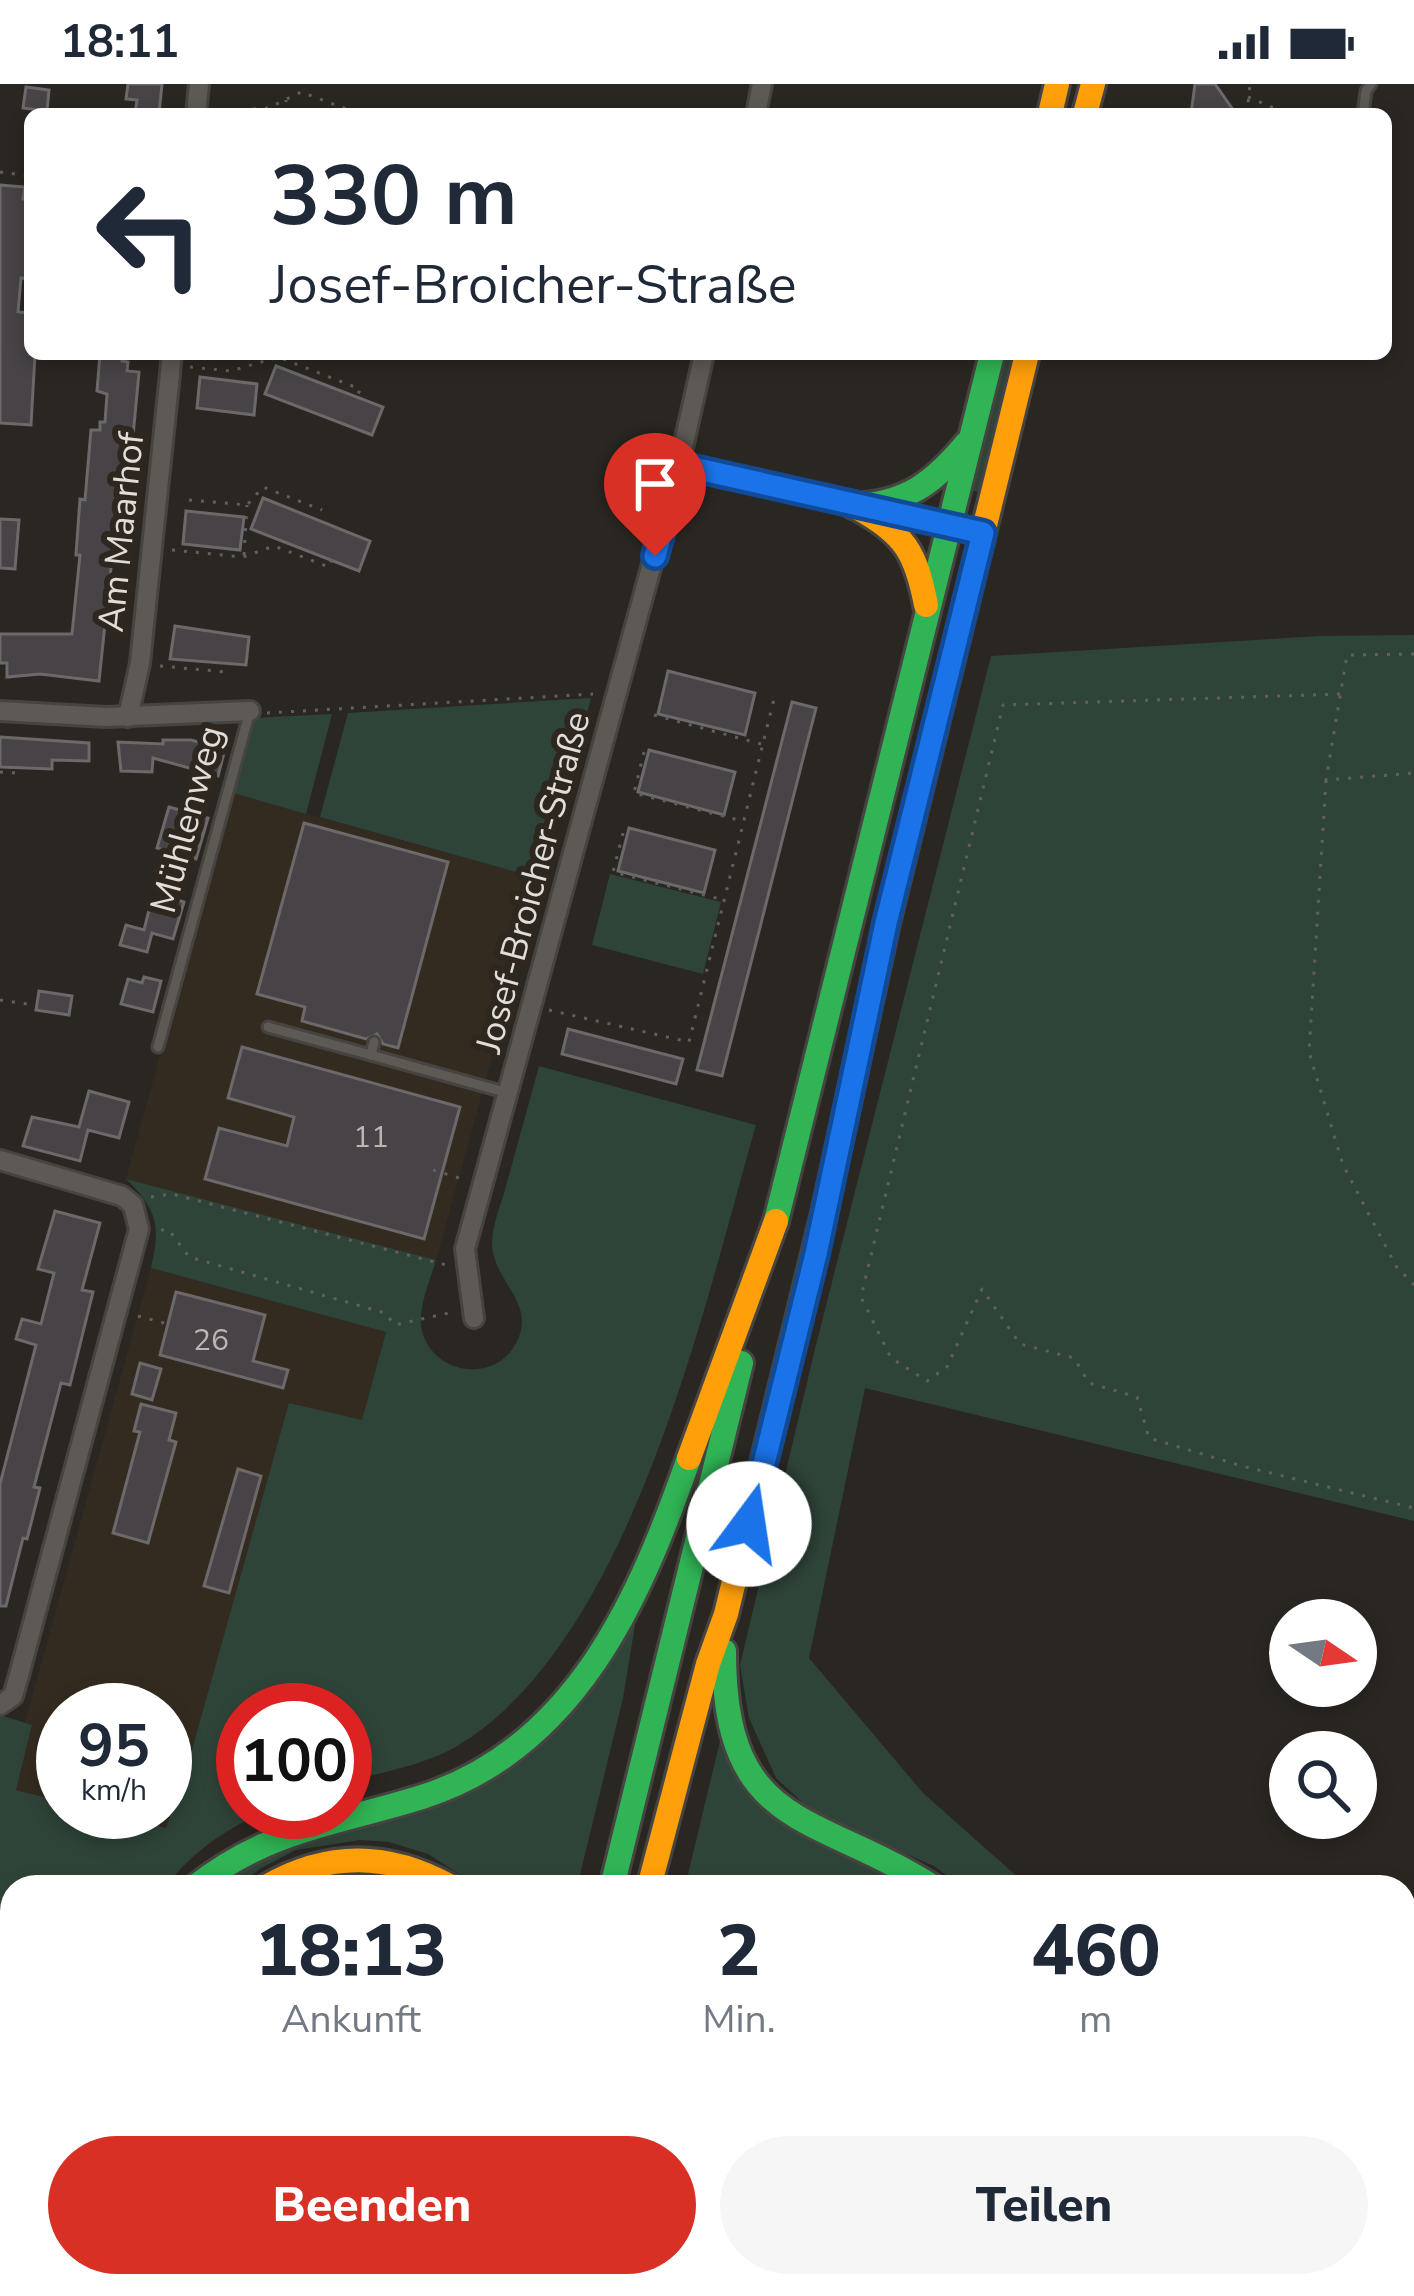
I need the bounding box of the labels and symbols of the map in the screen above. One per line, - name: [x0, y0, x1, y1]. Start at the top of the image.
- street label: Am Maarhof: [87, 429, 156, 634]
- pin: [604, 433, 706, 556]
- street label: Josef-Broicher-Straße: [464, 706, 603, 1059]
- street label: Mühlenweg: [139, 721, 236, 918]
- house number: 11: [353, 1117, 389, 1158]
- house number: 26: [193, 1320, 229, 1361]
- position arrow: [686, 1461, 812, 1587]
- north arrow: [1269, 1599, 1377, 1707]
- speed limit sign: 100: [216, 1683, 372, 1839]

